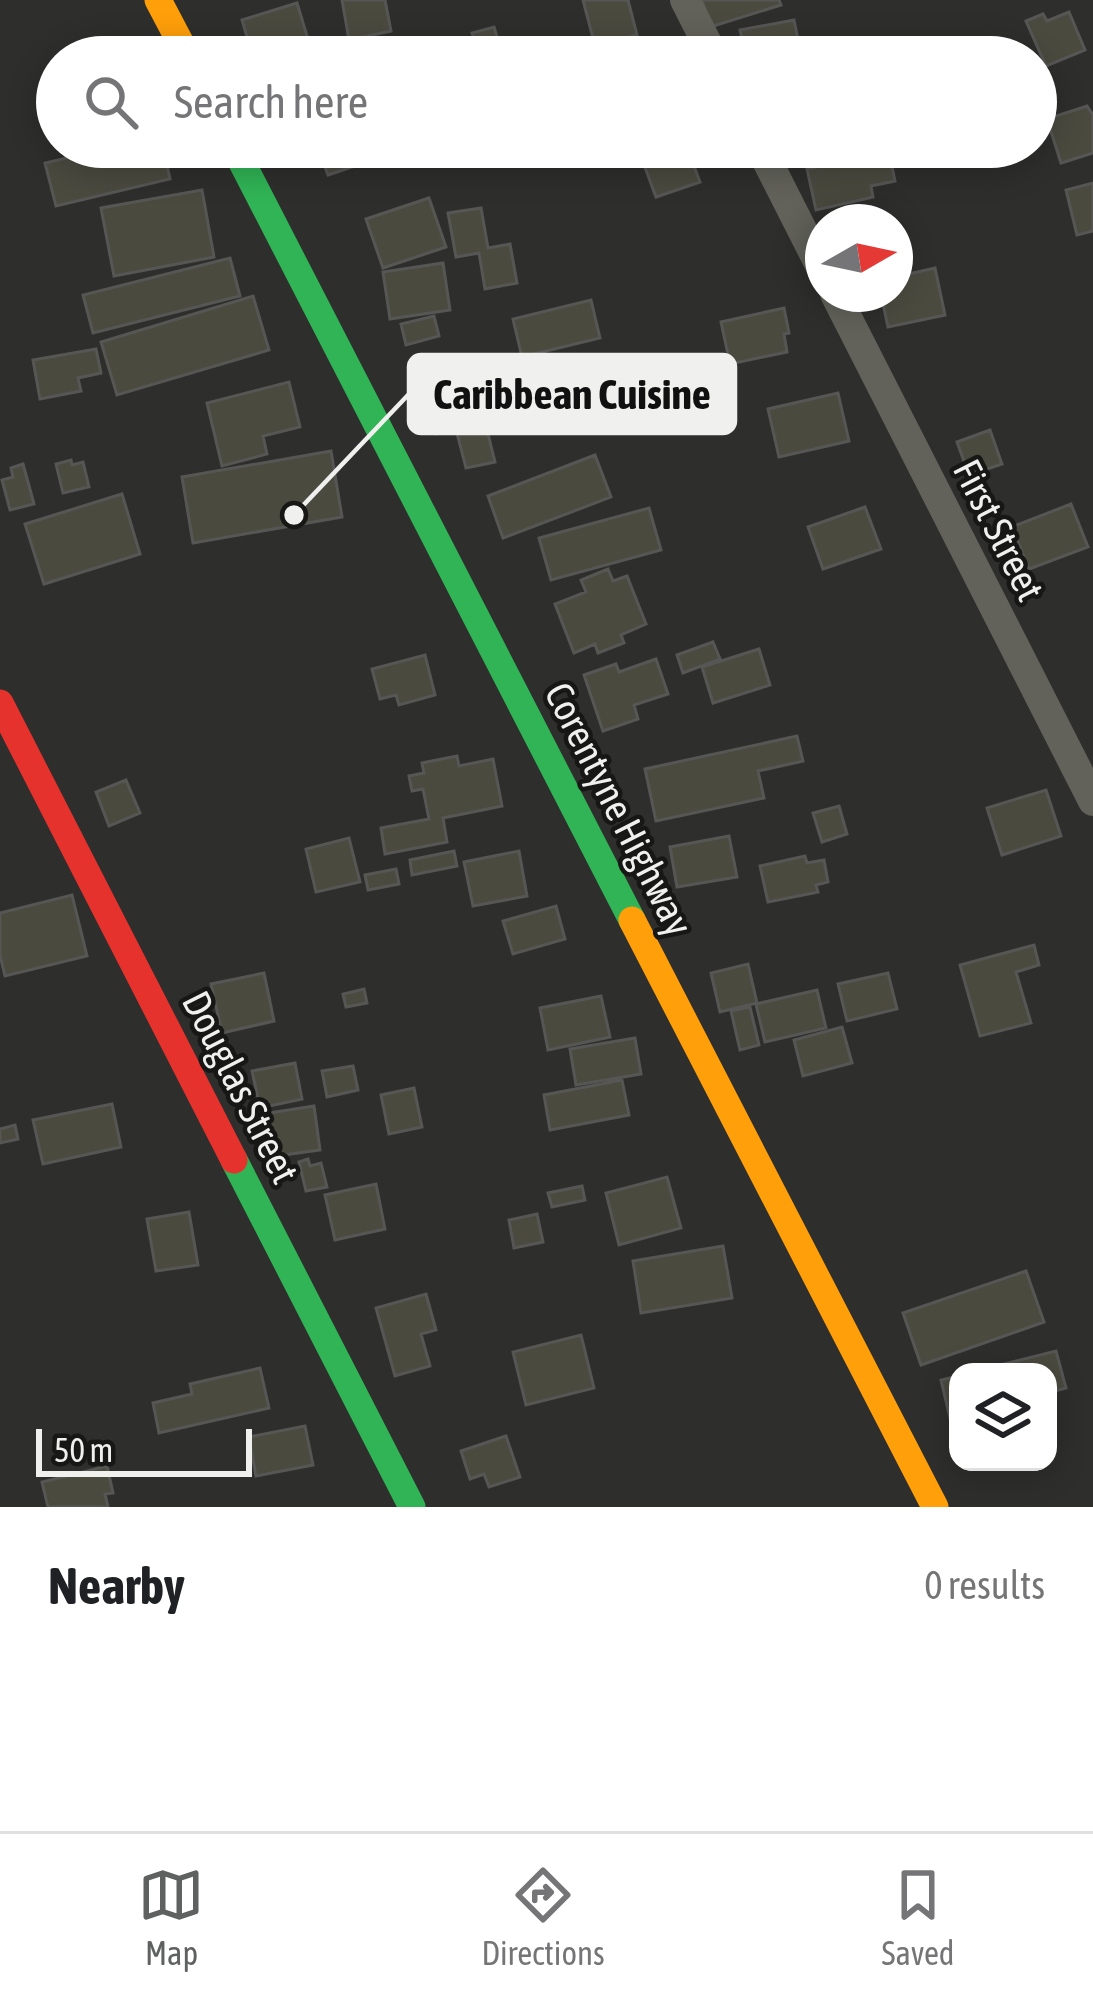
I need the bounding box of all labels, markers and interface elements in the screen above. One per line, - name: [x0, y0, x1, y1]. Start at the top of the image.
- search box: [36, 36, 1057, 168]
- icon: search: [78, 69, 144, 135]
- text: Search here: [174, 76, 368, 128]
- north arrow: [805, 204, 913, 312]
- callout: Caribbean Cuisine: [409, 355, 735, 433]
- text: Caribbean Cuisine: [433, 370, 711, 418]
- street label: First Street: [945, 452, 1053, 608]
- street label: Corentyne Highway: [536, 675, 702, 943]
- street label: Douglas Street: [174, 984, 308, 1190]
- map controls: [949, 1363, 1057, 1471]
- button: layers: [949, 1363, 1057, 1471]
- scale bar: [36, 1423, 252, 1476]
- text: 50 m: [54, 1431, 113, 1469]
- text: Nearby: [48, 1556, 185, 1615]
- text: 0 results: [924, 1563, 1045, 1607]
- tab: Map: [138, 1862, 204, 1972]
- tab: Directions: [481, 1862, 605, 1972]
- tab: Saved: [882, 1862, 954, 1972]

